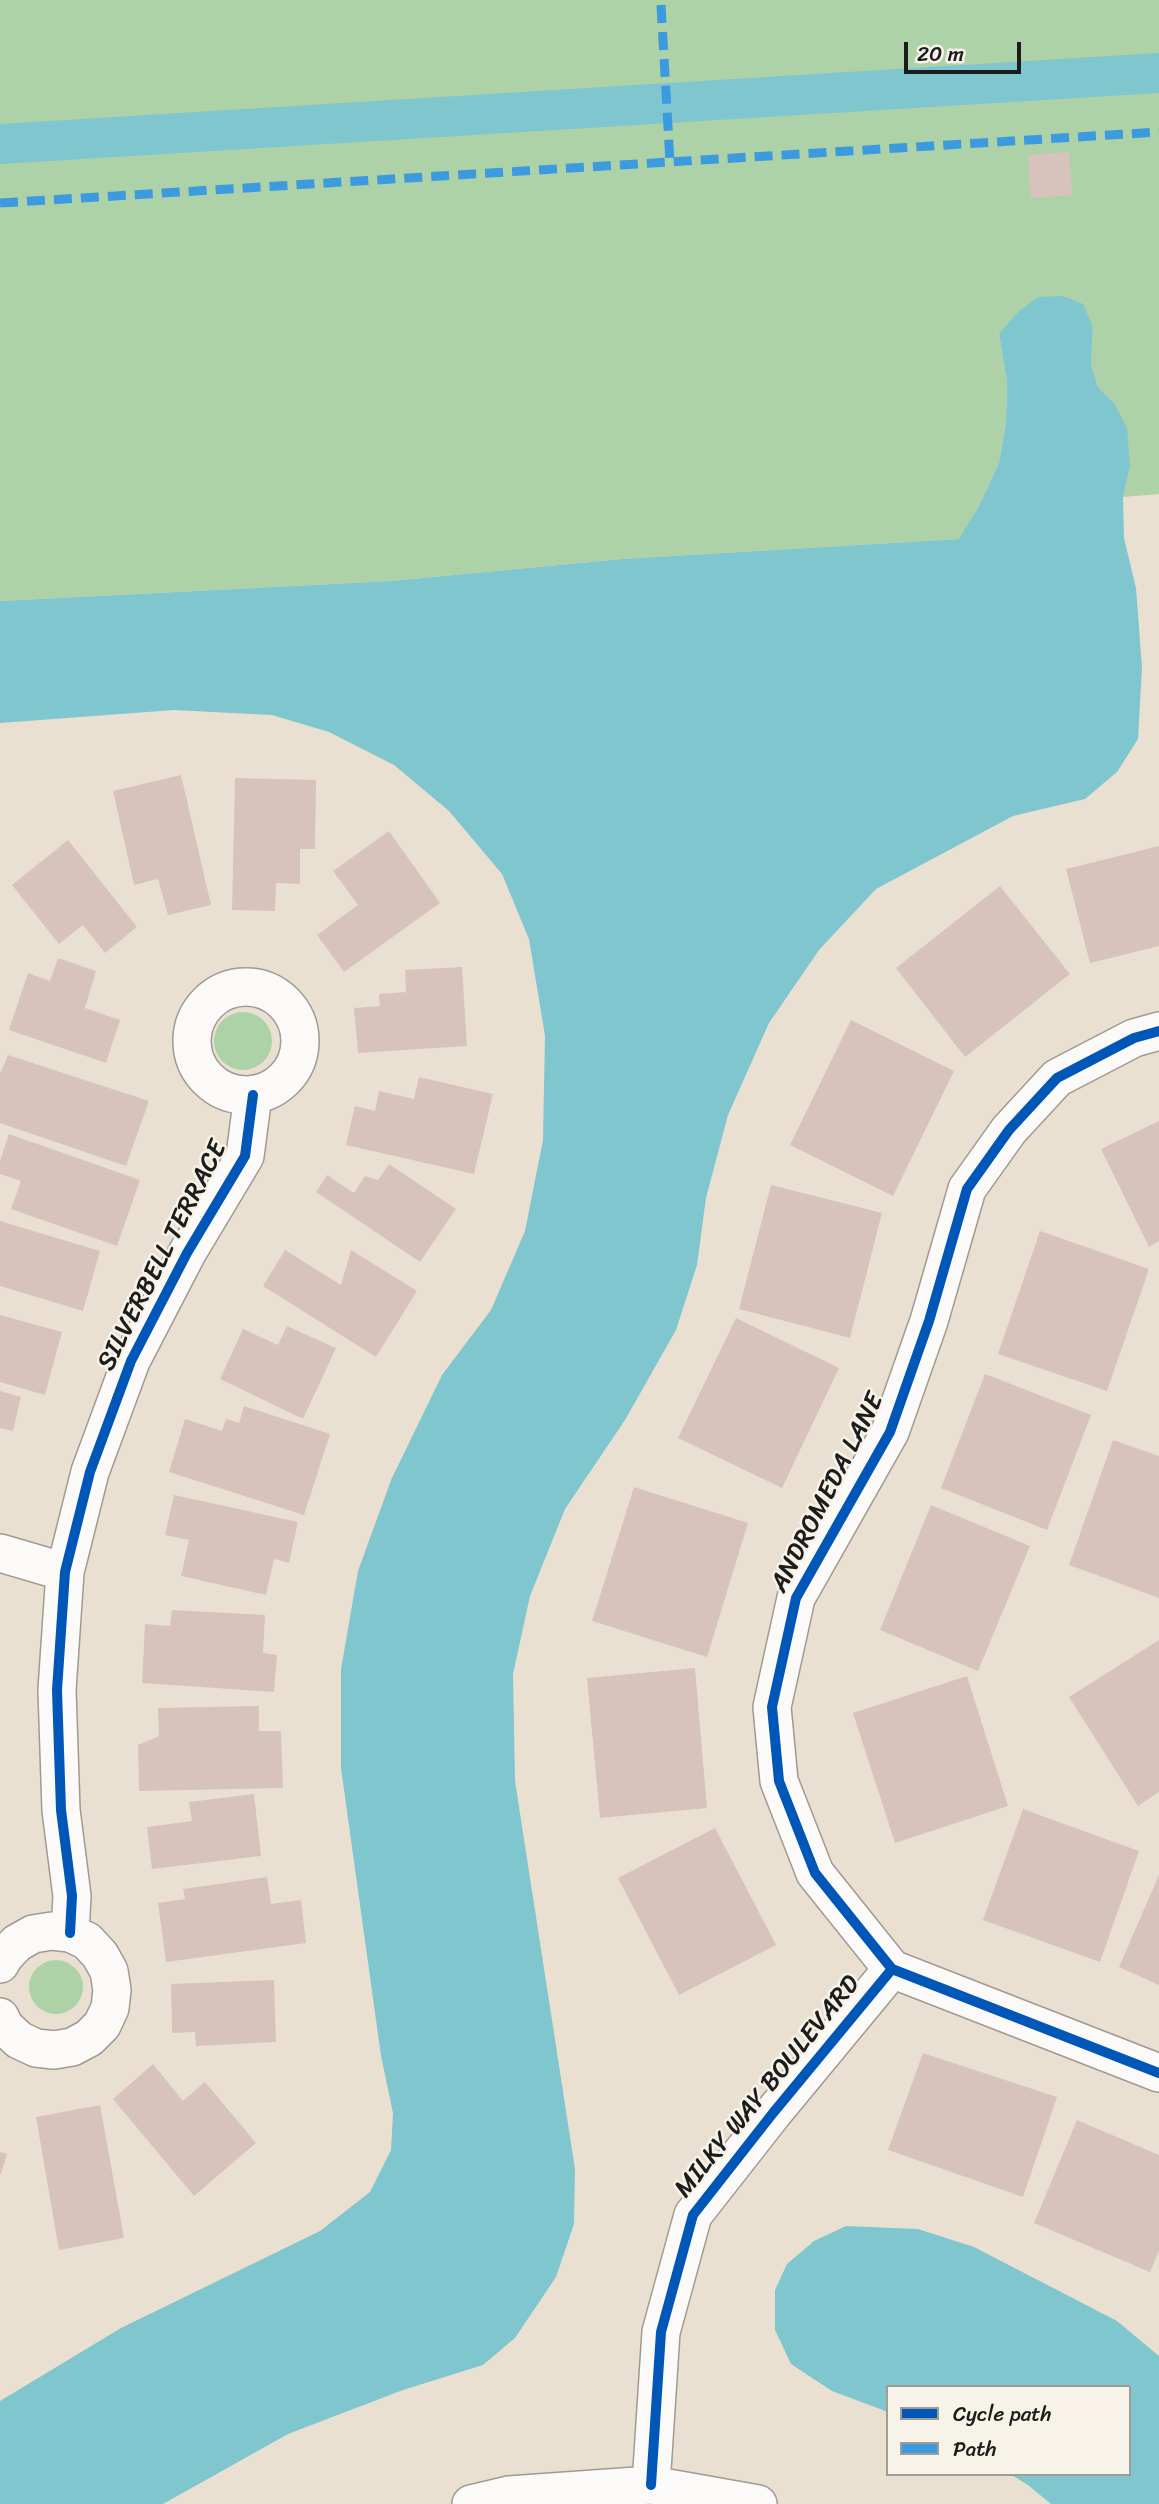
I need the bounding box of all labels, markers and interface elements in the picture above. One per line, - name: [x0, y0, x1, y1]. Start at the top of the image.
- scale bar: [907, 28, 1024, 72]
- text: 20 m: [917, 35, 964, 73]
- street label: SILVERBELL TERRACE: [91, 1136, 235, 1376]
- street label: ANDROMEDA LANE: [764, 1388, 892, 1598]
- street label: MILKY WAY BOULEVARD: [669, 1970, 867, 2204]
- legend: [886, 2385, 1131, 2476]
- text: Cycle path: [953, 2395, 1052, 2433]
- text: Path: [953, 2430, 996, 2468]

